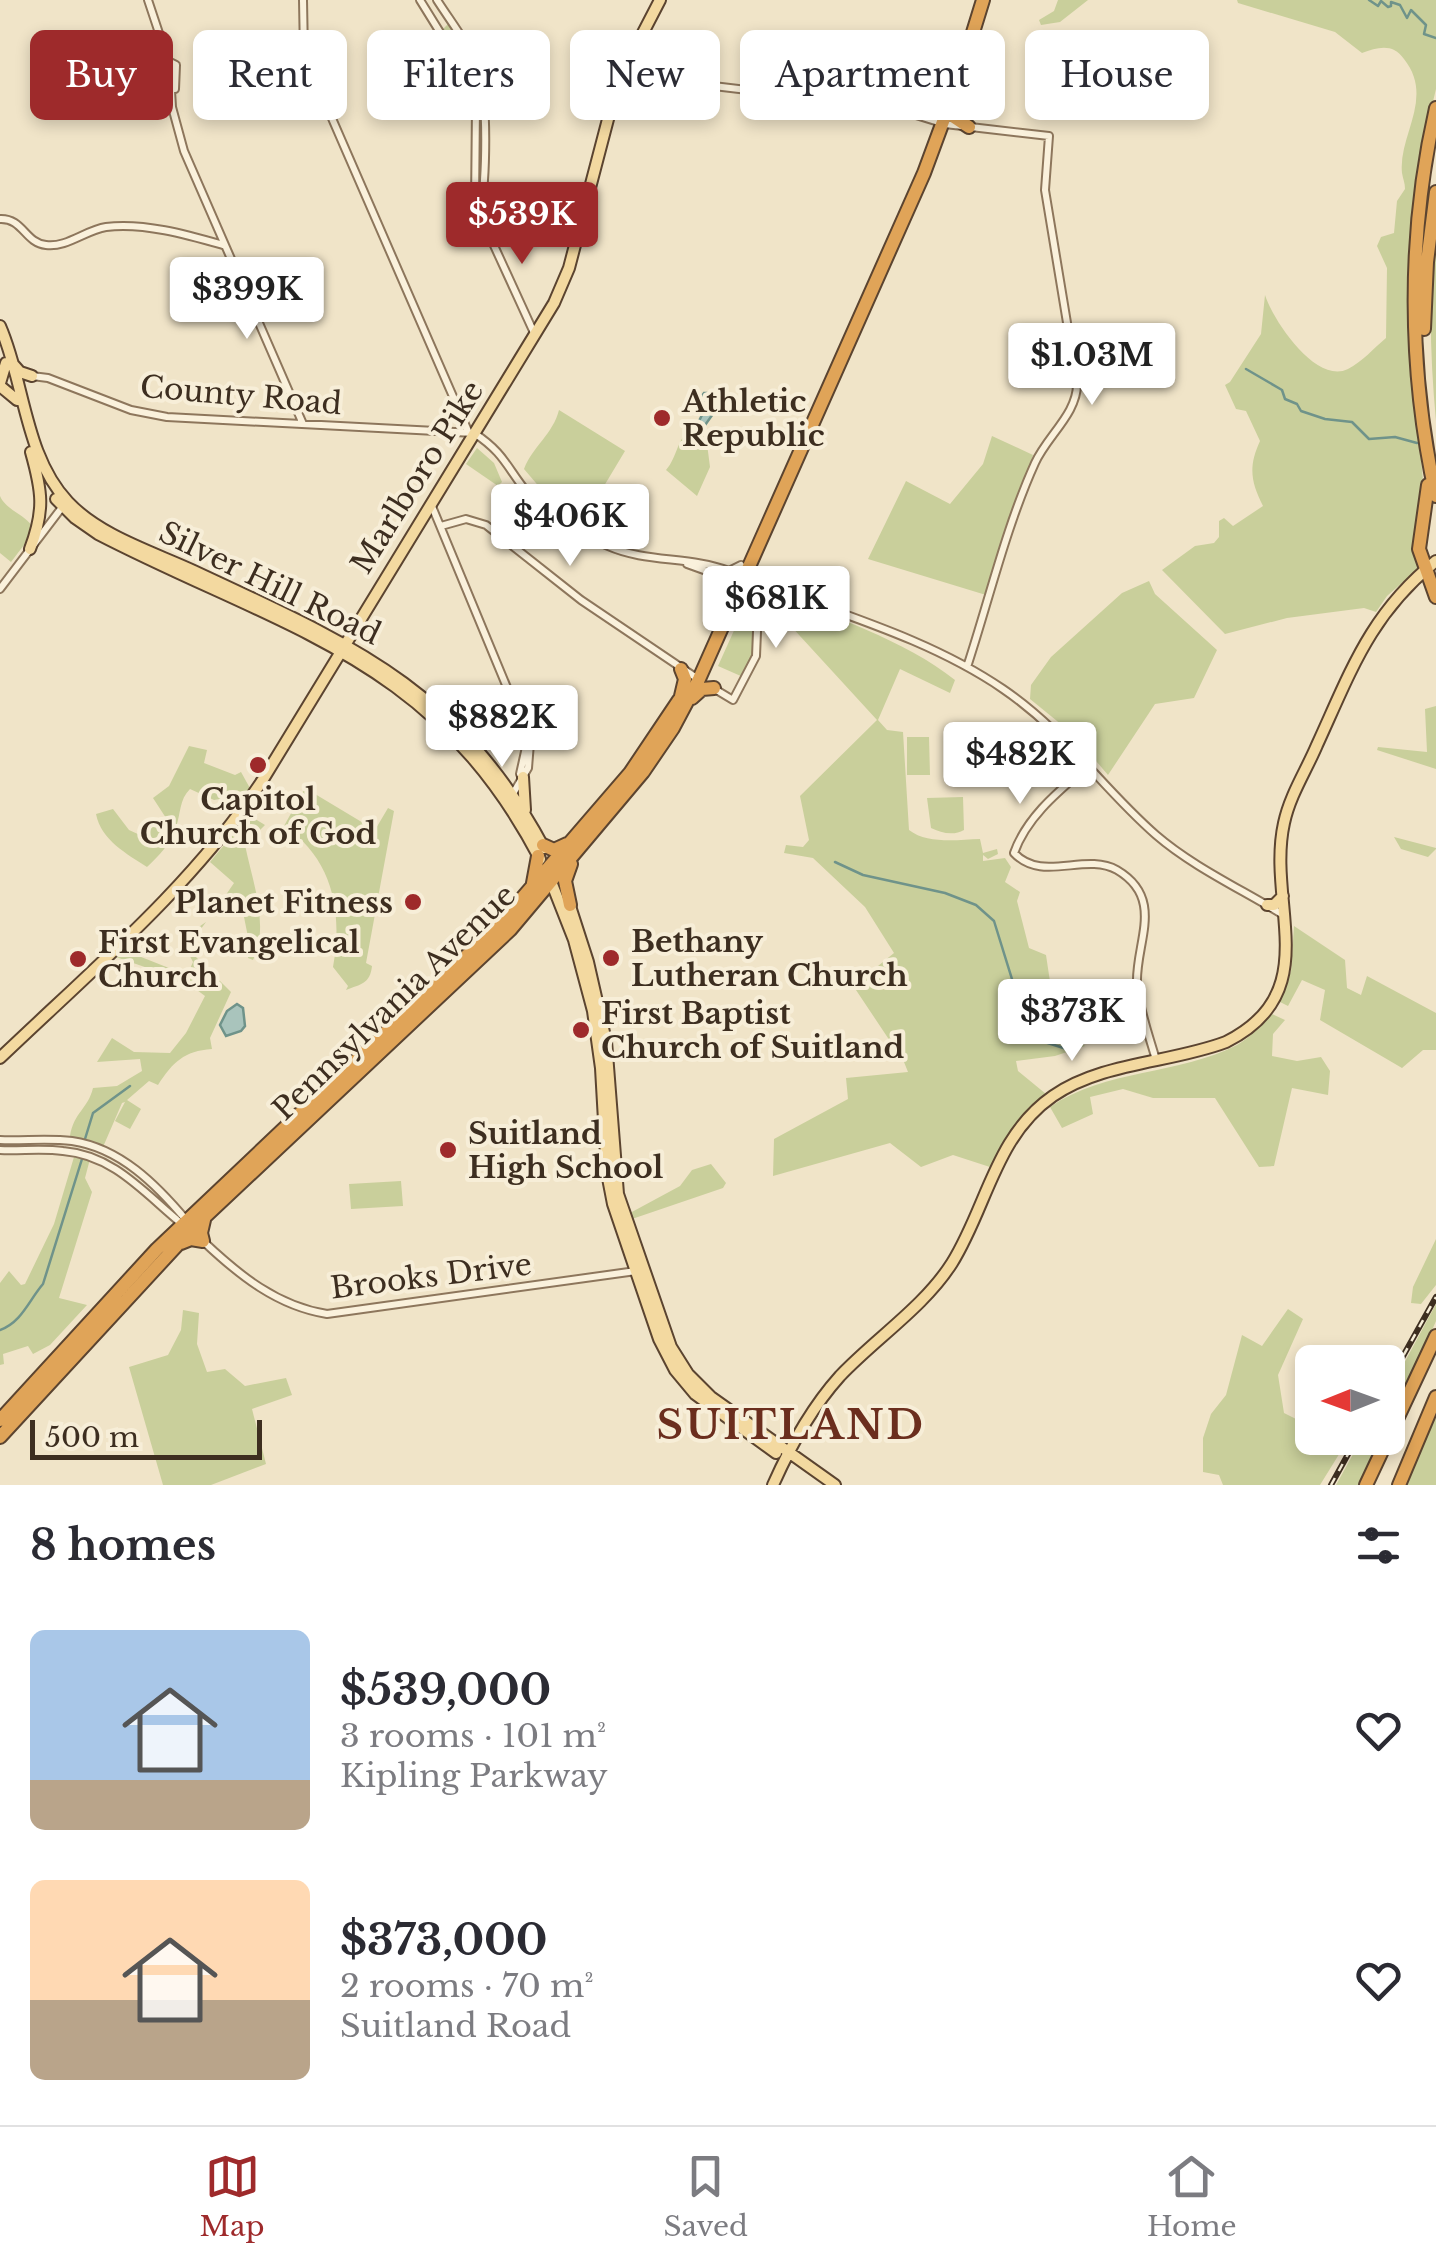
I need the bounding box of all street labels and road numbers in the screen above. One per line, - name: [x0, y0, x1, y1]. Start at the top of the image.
- street label: County Road: [139, 368, 343, 422]
- street label: Marlboro Pike: [343, 374, 491, 580]
- street label: Silver Hill Road: [153, 513, 387, 653]
- street label: Pennsylvania Avenue: [265, 876, 523, 1128]
- street label: Brooks Drive: [328, 1245, 534, 1307]

